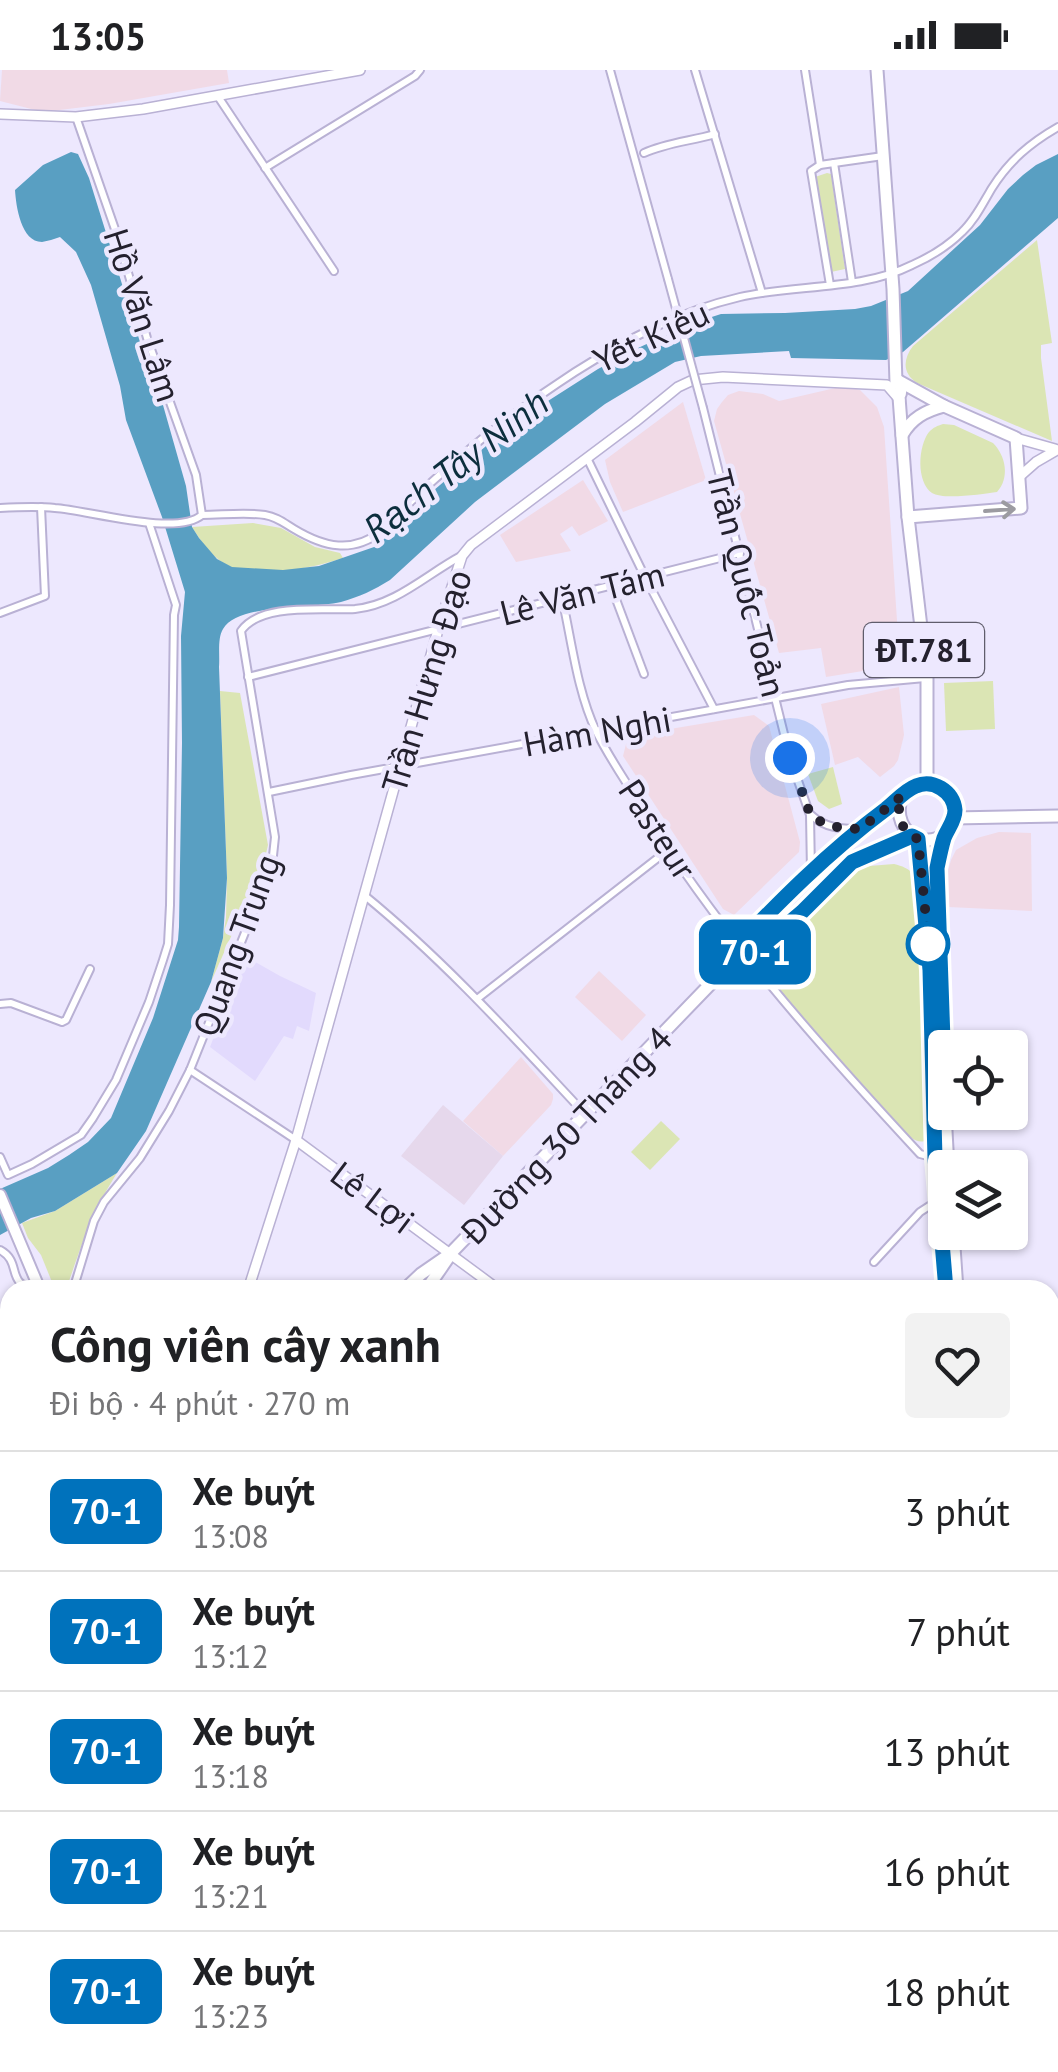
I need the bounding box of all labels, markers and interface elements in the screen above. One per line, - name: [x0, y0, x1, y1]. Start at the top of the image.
- text: 13:05: [50, 11, 146, 60]
- street label: Hồ Văn Lâm: [93, 223, 193, 407]
- street label: Yết Kiêu: [586, 289, 716, 383]
- water label: Rạch Tây Ninh: [352, 377, 558, 553]
- street label: Trần Quốc Toản: [697, 465, 797, 701]
- one-way arrow: [983, 500, 1015, 519]
- street label: Lê Văn Tám: [495, 550, 669, 636]
- street label: Trần Hưng Đạo: [370, 564, 482, 798]
- road number: ĐT.781: [864, 623, 984, 677]
- street label: Hàm Nghi: [519, 695, 675, 767]
- your location: [765, 733, 815, 783]
- street label: Pasteur: [609, 770, 707, 888]
- street label: Quang Trung: [182, 847, 290, 1043]
- line badge: 70-1: [685, 920, 825, 984]
- unlabelled marker: [907, 923, 949, 965]
- text: 70-1: [719, 929, 791, 975]
- street label: Đường 30 Tháng 4: [450, 1016, 682, 1254]
- map controls: [928, 1030, 1028, 1250]
- button: locate: [928, 1030, 1028, 1130]
- street label: Lê Lợi: [322, 1150, 424, 1244]
- button: layers: [928, 1150, 1028, 1250]
- text: Công viên cây xanh: [50, 1313, 441, 1375]
- button: heart: [905, 1313, 1010, 1418]
- text: Đi bộ · 4 phút · 270 m: [50, 1382, 350, 1424]
- text: Xe buýt: [192, 1466, 315, 1515]
- text: 3 phút: [904, 1487, 1010, 1536]
- text: 70-1: [70, 1488, 142, 1534]
- text: 13:08: [192, 1515, 269, 1557]
- text: Xe buýt: [192, 1586, 315, 1635]
- text: 7 phút: [906, 1607, 1010, 1656]
- text: 70-1: [70, 1608, 142, 1654]
- text: 13:12: [192, 1635, 269, 1677]
- text: Xe buýt: [192, 1706, 315, 1755]
- text: 13 phút: [884, 1727, 1010, 1776]
- text: 70-1: [70, 1728, 142, 1774]
- text: 13:18: [192, 1755, 269, 1797]
- text: Xe buýt: [192, 1826, 315, 1875]
- text: 16 phút: [884, 1847, 1010, 1896]
- text: 70-1: [70, 1848, 142, 1894]
- text: 13:21: [192, 1875, 269, 1917]
- text: Xe buýt: [192, 1946, 315, 1995]
- text: 18 phút: [884, 1967, 1010, 2016]
- text: 70-1: [70, 1968, 142, 2014]
- text: 13:23: [192, 1995, 269, 2037]

